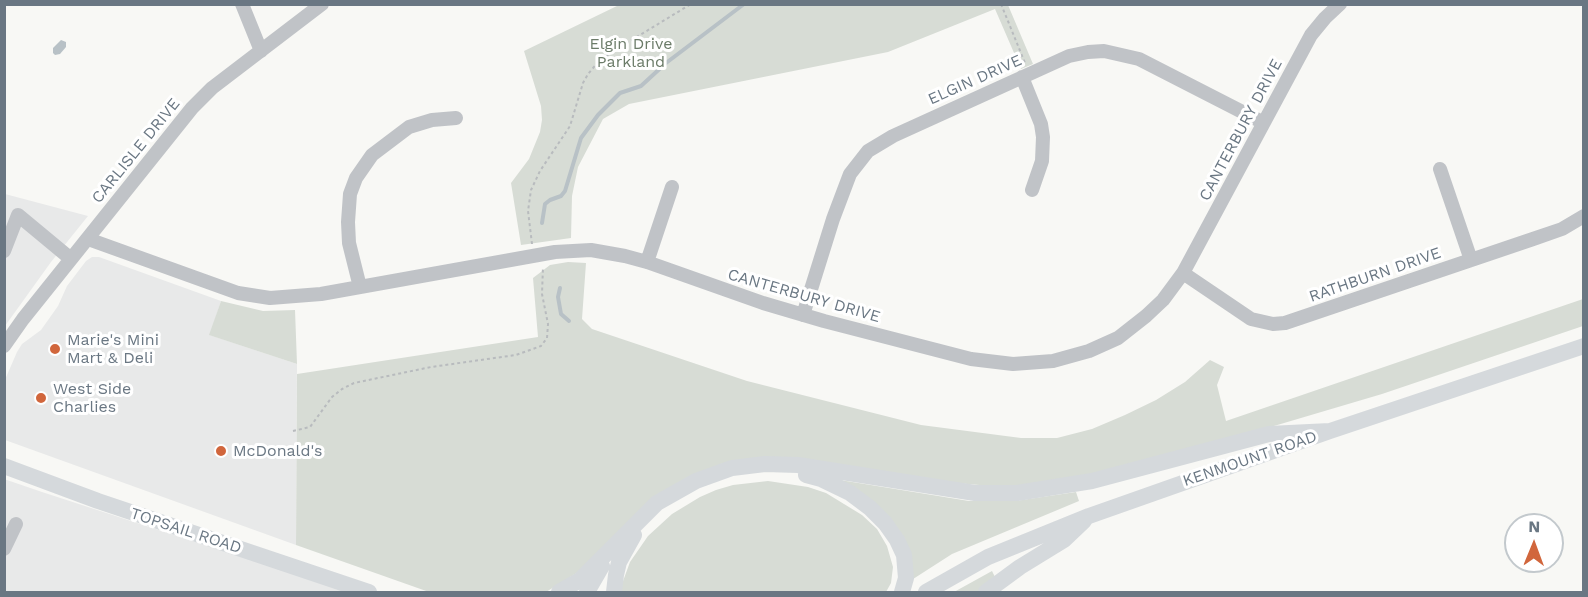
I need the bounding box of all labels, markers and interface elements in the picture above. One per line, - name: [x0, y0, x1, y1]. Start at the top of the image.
- park label: Elgin Drive Parkland: [589, 34, 673, 72]
- street label: ELGIN DRIVE: [925, 51, 1025, 109]
- street label: CANTERBURY DRIVE: [1195, 56, 1287, 204]
- street label: CARLISLE DRIVE: [88, 95, 184, 207]
- street label: RATHBURN DRIVE: [1307, 243, 1443, 307]
- street label: CANTERBURY DRIVE: [725, 265, 883, 327]
- place label: Marie's Mini Mart & Deli: [67, 330, 159, 368]
- marker: Marie's Mini Mart & Deli: [48, 342, 62, 356]
- place label: West Side Charlies: [53, 379, 131, 417]
- marker: West Side Charlies: [34, 391, 48, 405]
- street label: KENMOUNT ROAD: [1180, 427, 1320, 491]
- place label: McDonald's: [233, 441, 322, 461]
- marker: McDonald's: [214, 444, 228, 458]
- street label: TOPSAIL ROAD: [128, 504, 244, 558]
- north arrow: [1504, 513, 1564, 573]
- text: N: [1528, 517, 1540, 536]

